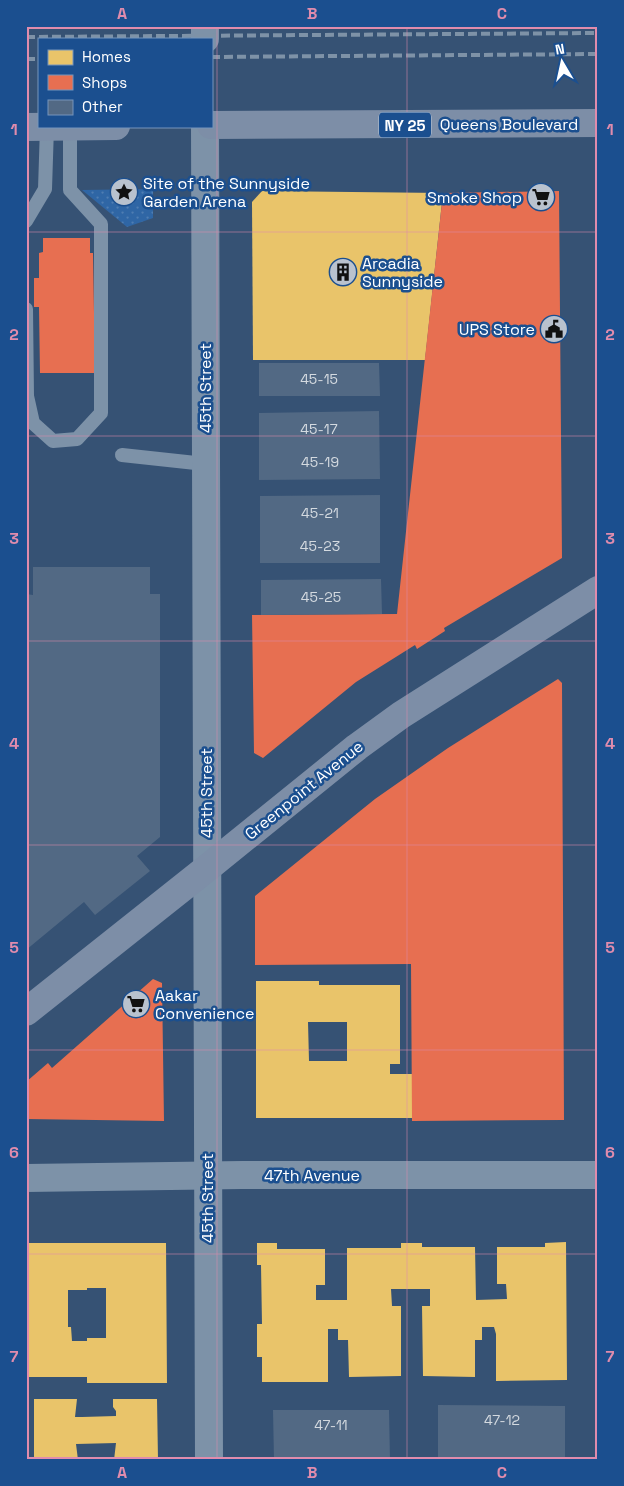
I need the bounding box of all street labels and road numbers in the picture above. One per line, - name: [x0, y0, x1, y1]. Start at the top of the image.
- road number: NY 25: [379, 112, 431, 138]
- street label: Queens Boulevard: [440, 114, 578, 135]
- street label: 45th Street: [195, 343, 216, 433]
- street label: Greenpoint Avenue: [240, 736, 368, 844]
- street label: 45th Street: [196, 748, 217, 838]
- street label: 45th Street: [197, 1153, 218, 1243]
- street label: 47th Avenue: [264, 1165, 360, 1186]

